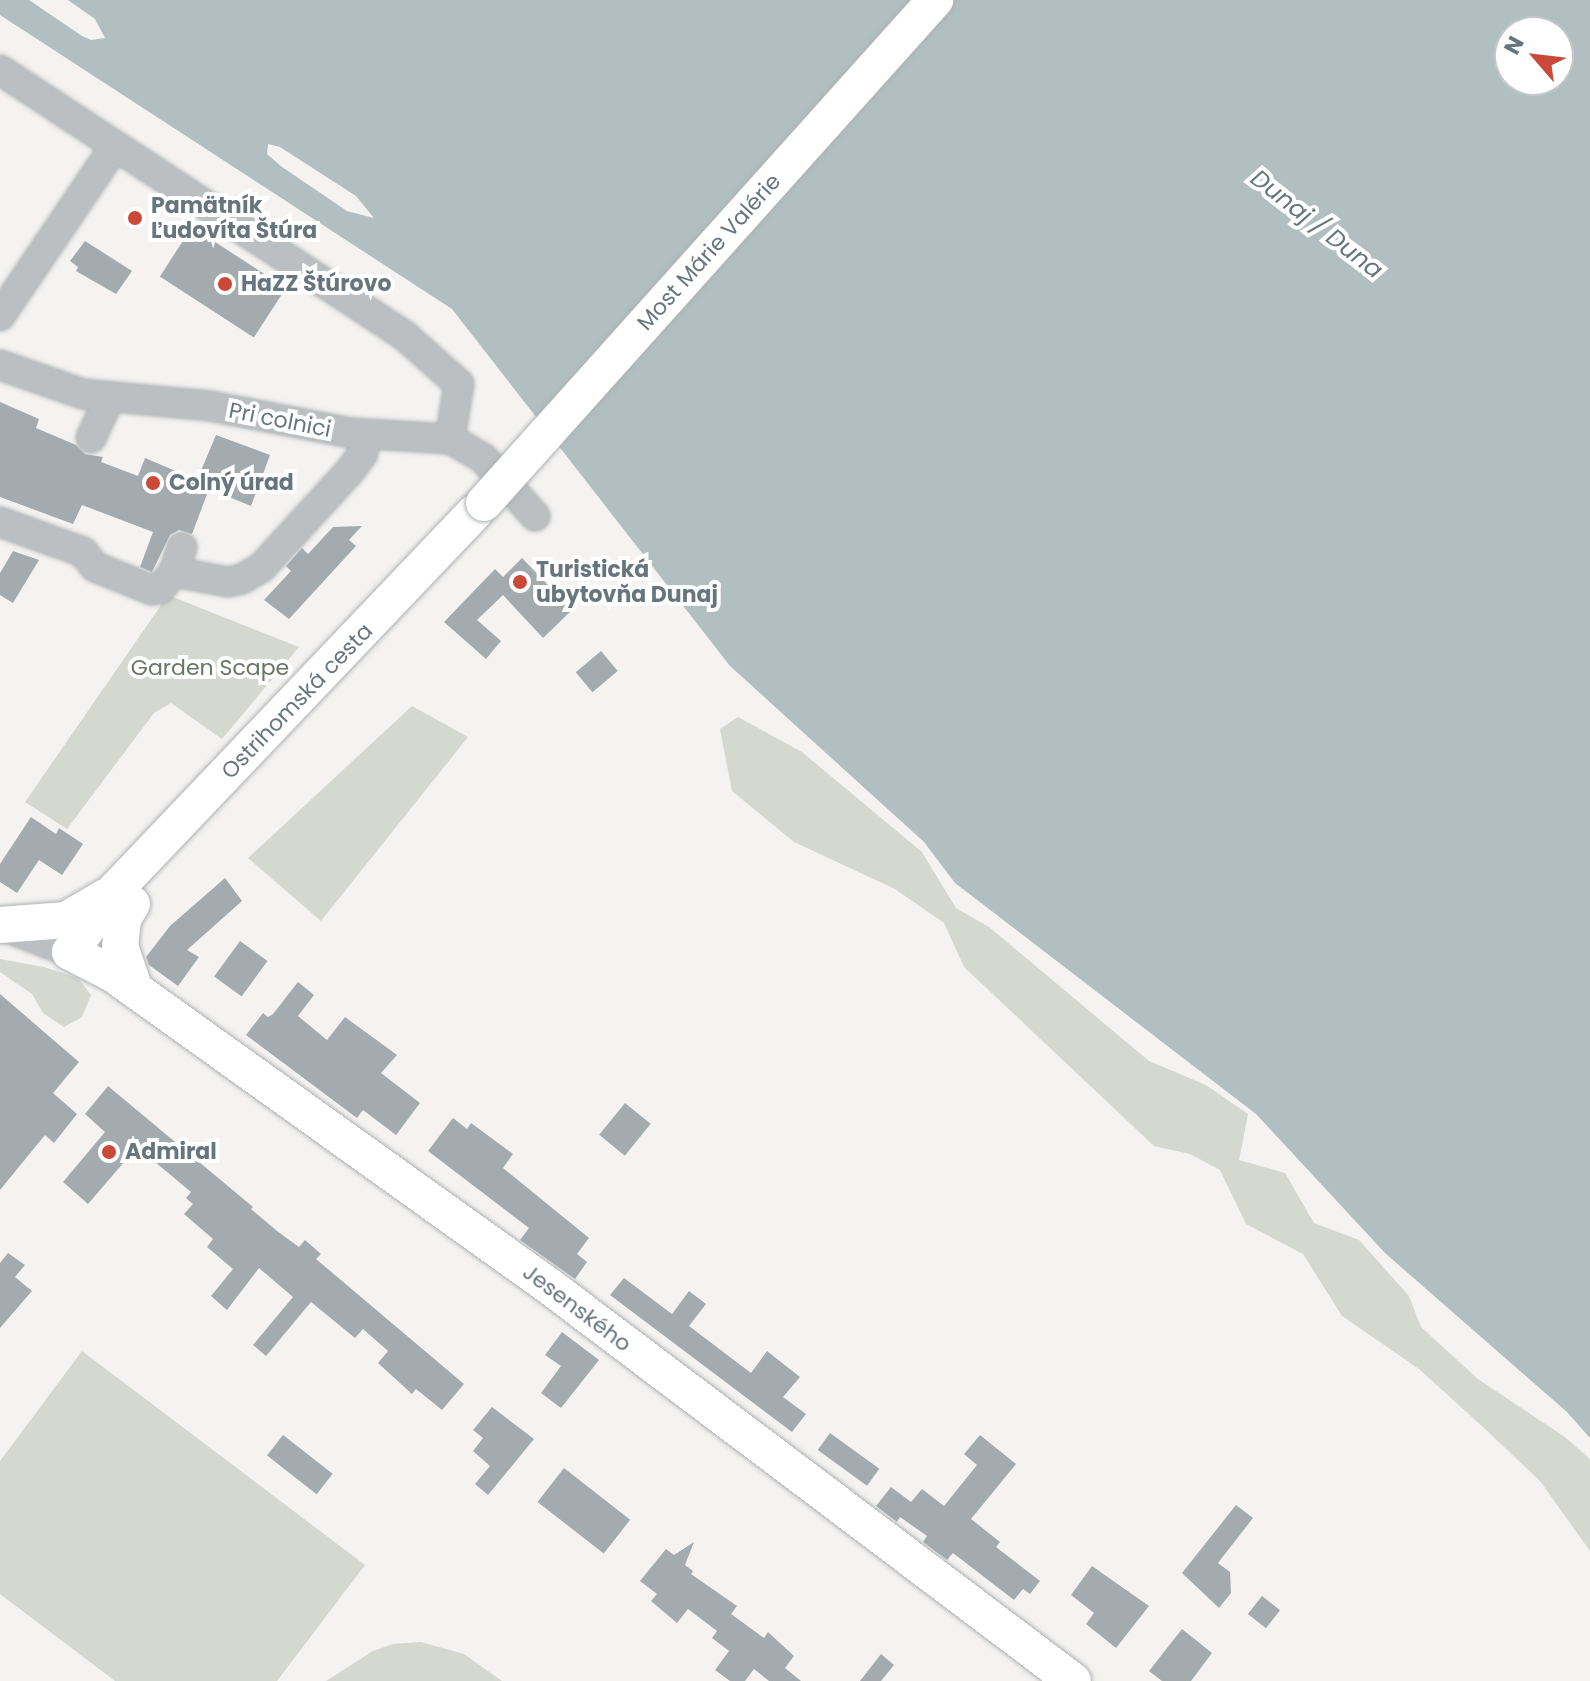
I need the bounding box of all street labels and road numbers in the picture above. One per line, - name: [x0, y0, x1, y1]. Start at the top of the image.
- street label: Most Márie Valérie: [632, 168, 786, 336]
- street label: Pri colnici: [227, 397, 333, 443]
- street label: Ostrihomská cesta: [216, 618, 378, 784]
- street label: Jesenského: [517, 1259, 637, 1357]

